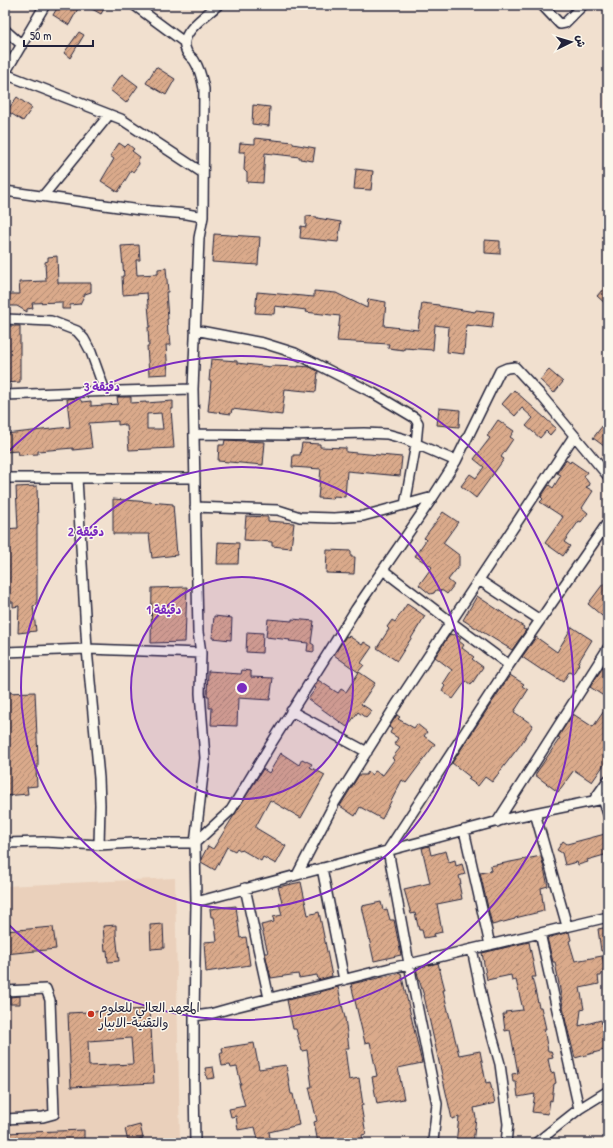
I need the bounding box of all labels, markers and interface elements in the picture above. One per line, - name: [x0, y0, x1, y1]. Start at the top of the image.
- scale bar: [24, 22, 93, 48]
- north arrow: [551, 22, 591, 62]
- text: 50 m: [30, 27, 51, 44]
- text: ش: [573, 34, 588, 48]
- text: 3 دقيقة: [84, 378, 120, 395]
- text: 2 دقيقة: [68, 523, 104, 540]
- text: 1 دقيقة: [147, 601, 182, 618]
- centre of rings: [235, 681, 249, 695]
- place label: المعهد العالي للعلوم والتقنية-الابيار: [98, 998, 200, 1031]
- marker: المعهد العالي للعلوم والتقنية-الابيار: [86, 1009, 96, 1019]

